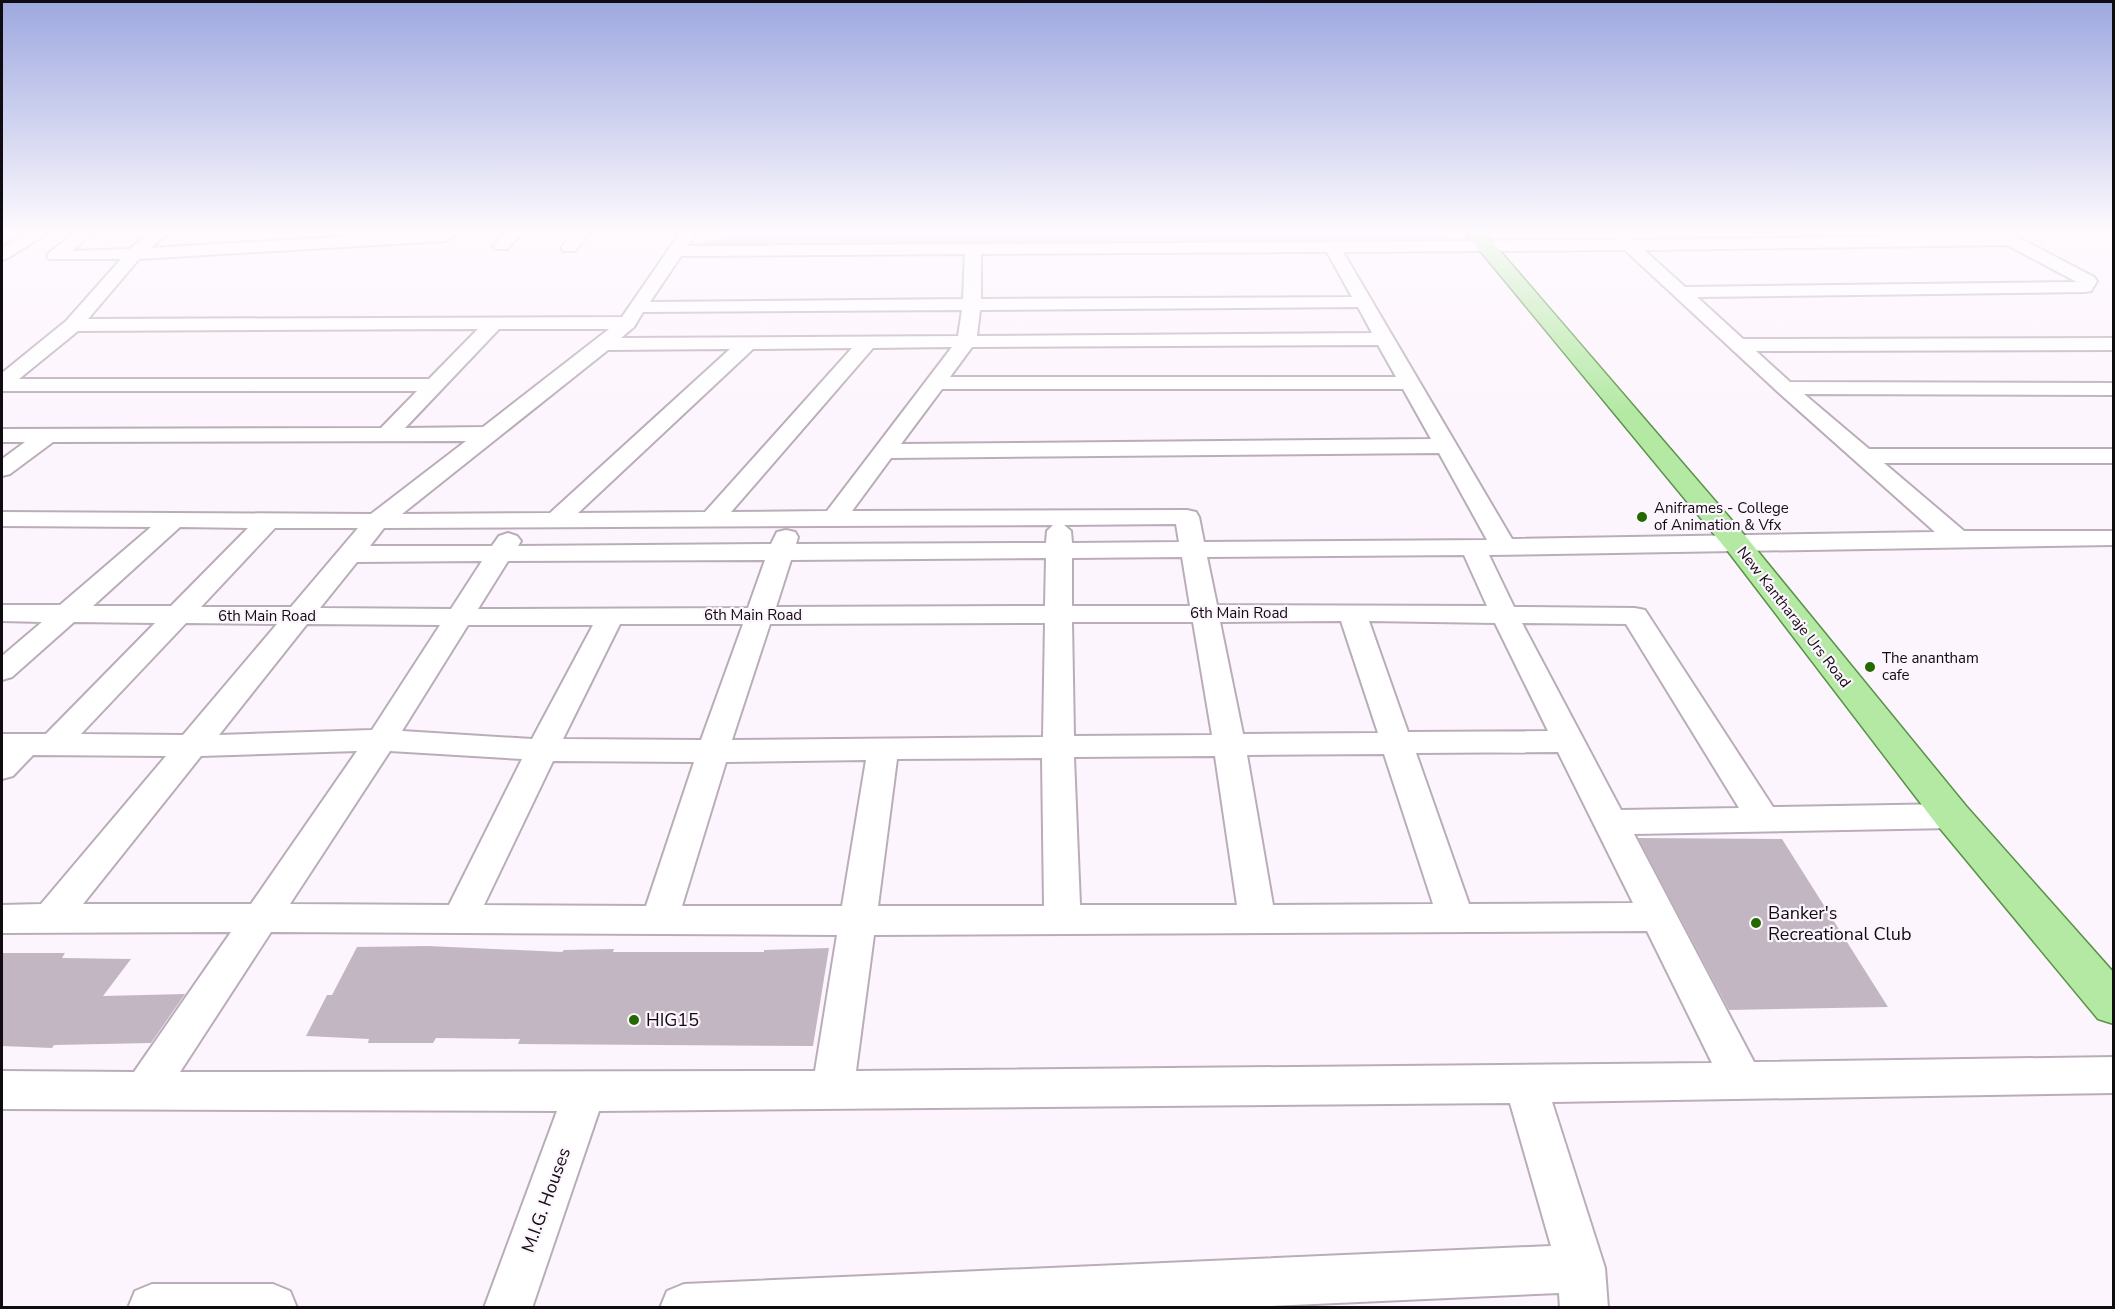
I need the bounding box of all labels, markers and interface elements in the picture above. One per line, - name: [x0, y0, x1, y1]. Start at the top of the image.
- place label: Aniframes - College of Animation & Vfx: [1654, 498, 1789, 535]
- marker: Aniframes - College of Animation & Vfx: [1635, 510, 1649, 524]
- street label: New Kantharaje Urs Road: [1733, 542, 1855, 692]
- street label: 6th Main Road: [1190, 603, 1288, 623]
- street label: 6th Main Road: [704, 605, 802, 625]
- street label: 6th Main Road: [218, 606, 316, 626]
- place label: The anantham cafe: [1882, 648, 1979, 685]
- marker: The anantham cafe: [1863, 660, 1877, 674]
- place label: Banker's Recreational Club: [1768, 901, 1911, 946]
- marker: Banker's Recreational Club: [1749, 916, 1763, 930]
- place label: HIG15: [646, 1008, 699, 1032]
- marker: HIG15: [627, 1013, 641, 1027]
- street label: M.I.G. Houses: [516, 1144, 576, 1256]

